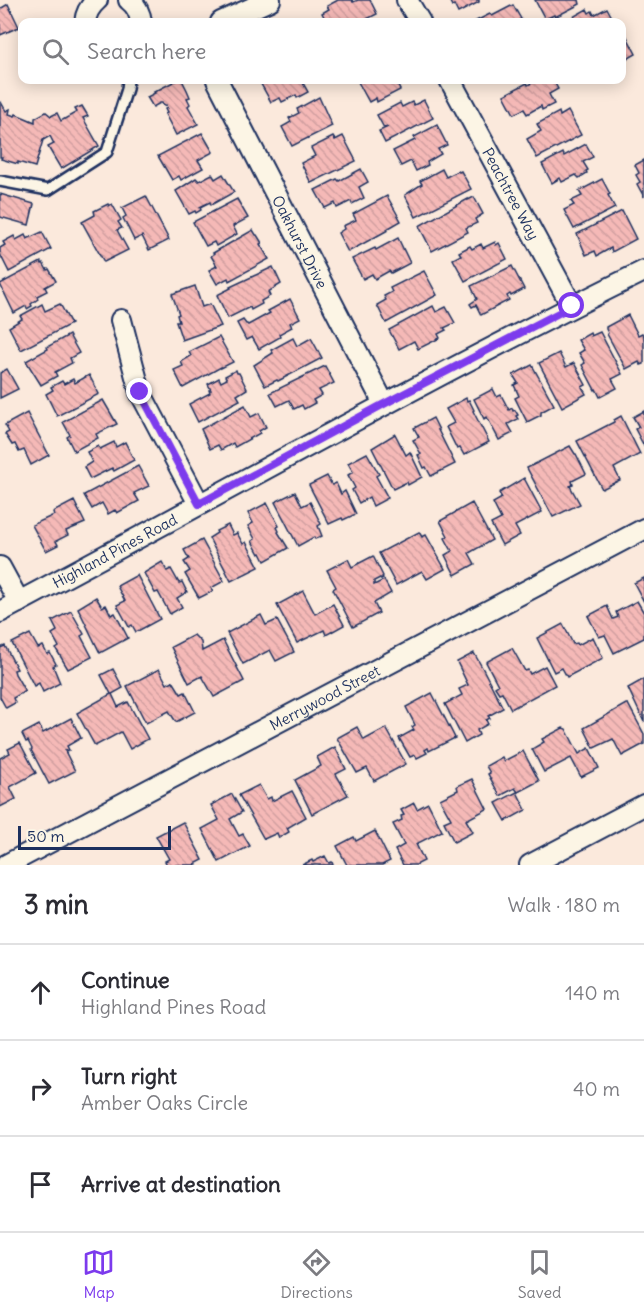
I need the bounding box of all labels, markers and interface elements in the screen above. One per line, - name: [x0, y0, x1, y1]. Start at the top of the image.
- search box: [18, 18, 626, 84]
- icon: search: [39, 35, 72, 68]
- text: Search here: [87, 37, 206, 65]
- street label: Peachtree Way: [479, 144, 544, 243]
- street label: Oakhurst Drive: [268, 192, 332, 292]
- route start: [558, 292, 584, 318]
- route end: [126, 378, 152, 404]
- street label: Highland Pines Road: [49, 509, 180, 592]
- street label: Merrywood Street: [266, 660, 383, 734]
- scale bar: [18, 823, 171, 850]
- text: 50 m: [27, 826, 65, 846]
- text: 3 min: [24, 888, 89, 921]
- text: Walk · 180 m: [508, 892, 620, 917]
- text: Continue: [81, 966, 170, 994]
- icon: ahead: [24, 976, 57, 1009]
- text: 140 m: [565, 980, 620, 1005]
- text: Highland Pines Road: [81, 994, 266, 1019]
- text: Turn right: [81, 1062, 177, 1090]
- icon: right: [24, 1072, 57, 1105]
- text: 40 m: [573, 1076, 620, 1101]
- text: Amber Oaks Circle: [81, 1090, 248, 1115]
- icon: arrive: [24, 1168, 57, 1201]
- text: Arrive at destination: [81, 1170, 281, 1198]
- tab: Map: [82, 1246, 115, 1302]
- tab: Directions: [280, 1246, 353, 1302]
- tab: Saved: [518, 1246, 562, 1302]

